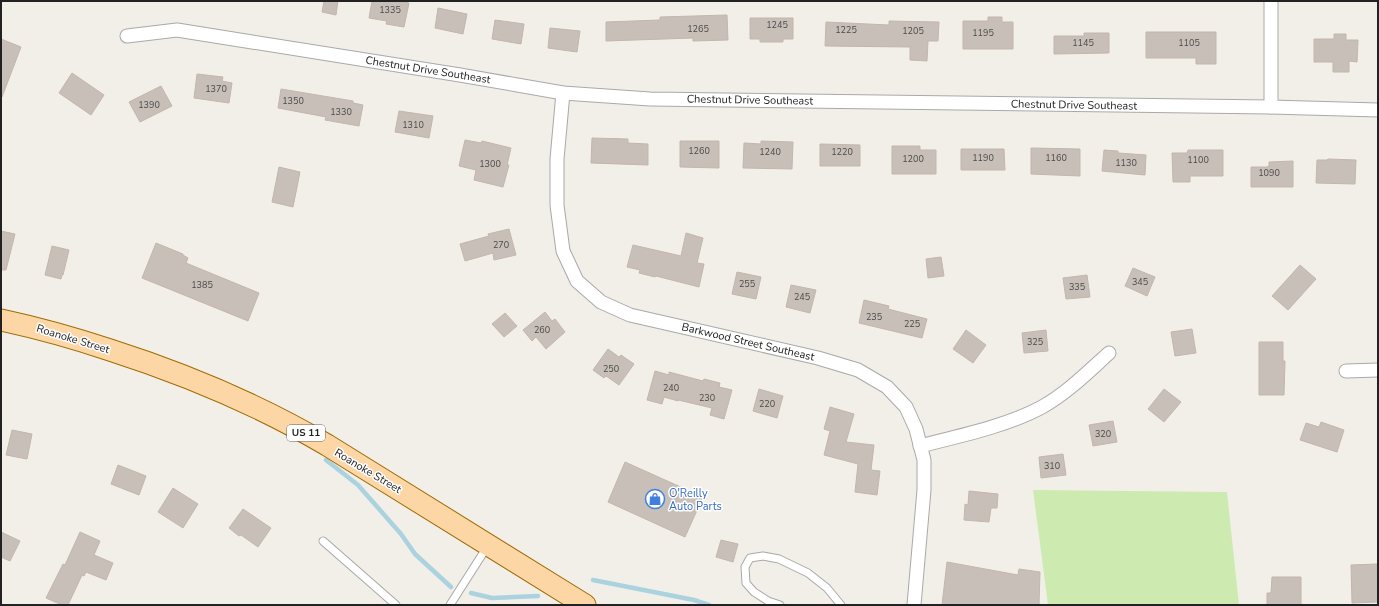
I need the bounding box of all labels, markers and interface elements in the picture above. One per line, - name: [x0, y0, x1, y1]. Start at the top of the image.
- house number: 1335: [379, 4, 401, 16]
- house number: 1245: [766, 19, 788, 31]
- house number: 1265: [687, 23, 709, 35]
- house number: 1225: [835, 24, 857, 36]
- house number: 1205: [902, 25, 924, 37]
- house number: 1195: [972, 27, 994, 39]
- house number: 1145: [1072, 37, 1094, 49]
- house number: 1105: [1178, 37, 1200, 49]
- street label: Chestnut Drive Southeast: [364, 53, 492, 87]
- house number: 1370: [205, 83, 227, 95]
- street label: Chestnut Drive Southeast: [687, 91, 814, 109]
- house number: 1350: [282, 95, 304, 107]
- street label: Chestnut Drive Southeast: [1011, 96, 1138, 114]
- house number: 1390: [138, 99, 160, 111]
- house number: 1330: [330, 106, 352, 118]
- house number: 1310: [402, 119, 424, 131]
- house number: 1260: [688, 145, 710, 157]
- house number: 1240: [759, 146, 781, 158]
- house number: 1220: [831, 146, 853, 158]
- house number: 1190: [972, 152, 994, 164]
- house number: 1160: [1045, 152, 1067, 164]
- house number: 1200: [902, 153, 924, 165]
- house number: 1100: [1187, 154, 1209, 166]
- house number: 1130: [1115, 157, 1137, 169]
- house number: 1300: [479, 158, 501, 170]
- house number: 1090: [1258, 167, 1280, 179]
- house number: 270: [493, 239, 509, 251]
- house number: 345: [1132, 276, 1148, 288]
- house number: 255: [739, 278, 755, 290]
- house number: 1385: [191, 279, 213, 291]
- house number: 335: [1069, 281, 1085, 293]
- house number: 245: [794, 291, 810, 303]
- house number: 235: [866, 311, 882, 323]
- house number: 225: [904, 318, 920, 330]
- street label: Barkwood Street Southeast: [680, 319, 816, 365]
- street label: Roanoke Street: [35, 321, 111, 357]
- house number: 260: [534, 324, 550, 336]
- house number: 325: [1027, 336, 1043, 348]
- house number: 250: [603, 363, 619, 375]
- house number: 240: [663, 382, 679, 394]
- house number: 230: [699, 392, 715, 404]
- house number: 220: [759, 398, 775, 410]
- road number: US 11: [287, 425, 325, 441]
- house number: 320: [1095, 428, 1111, 440]
- street label: Roanoke Street: [332, 445, 404, 497]
- house number: 310: [1044, 460, 1060, 472]
- place label: O'Reilly Auto Parts: [669, 486, 722, 514]
- shop icon: O'Reilly Auto Parts: [644, 488, 666, 510]

